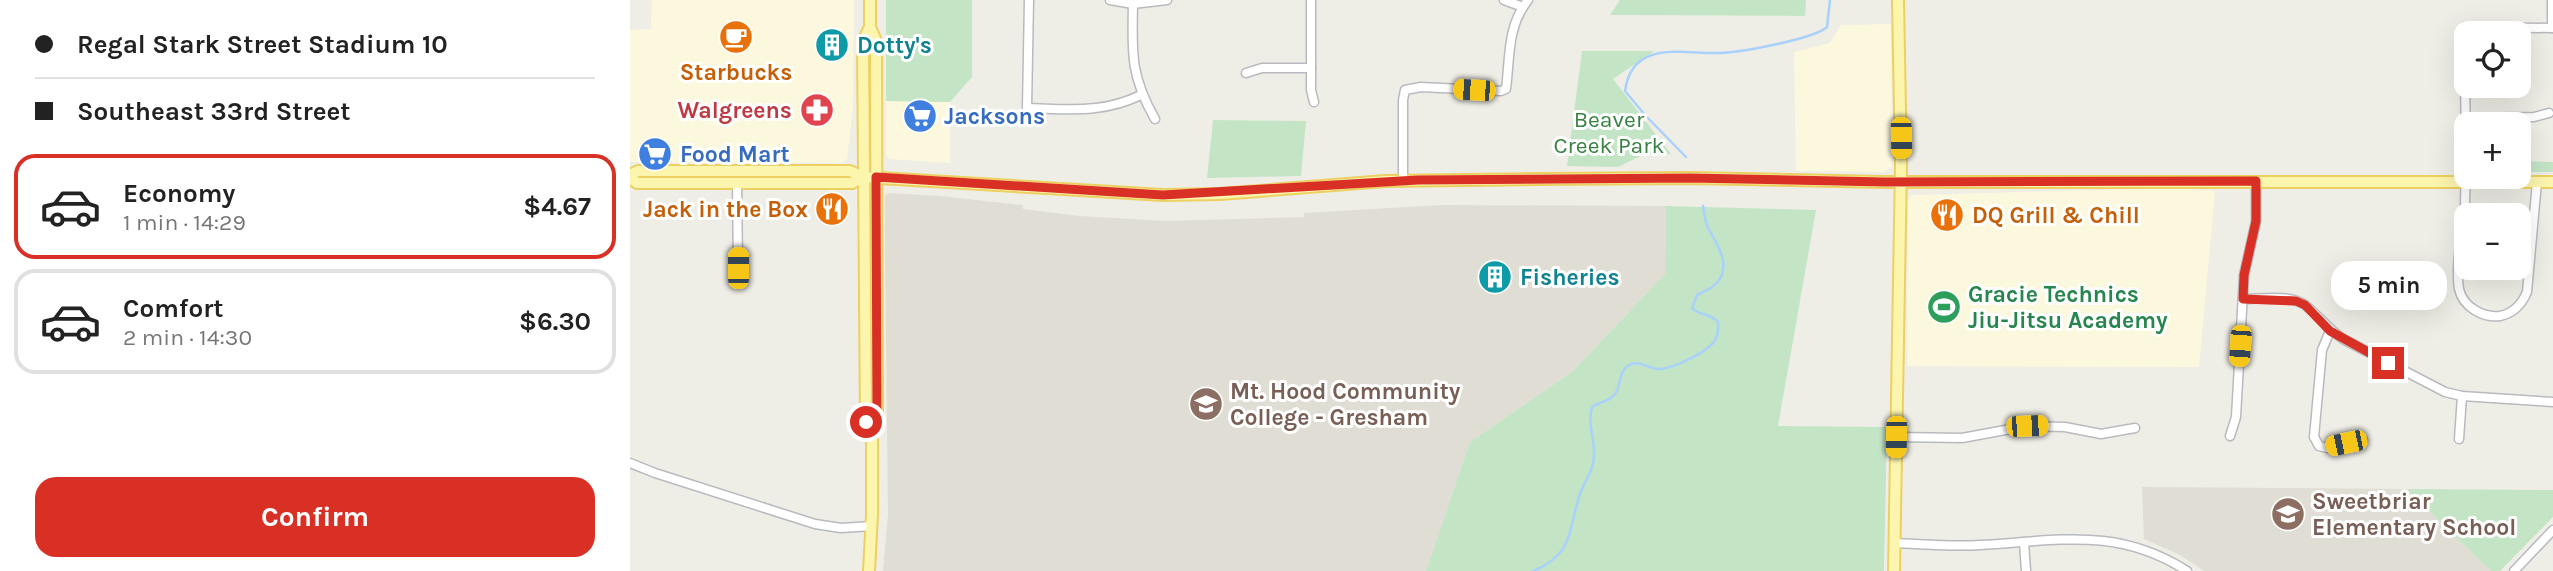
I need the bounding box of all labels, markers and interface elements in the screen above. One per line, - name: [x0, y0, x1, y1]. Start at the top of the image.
- cafe icon: Starbucks: [717, 18, 755, 56]
- map controls: [2454, 21, 2531, 280]
- button: locate: [2454, 21, 2531, 98]
- building icon: Dotty's: [813, 26, 851, 64]
- text: Regal Stark Street Stadium 10: [77, 29, 448, 60]
- place label: Dotty's: [857, 32, 932, 59]
- place label: Starbucks: [680, 59, 792, 86]
- car: [1453, 78, 1496, 102]
- pharmacy icon: Walgreens: [798, 91, 836, 129]
- text: Southeast 33rd Street: [77, 96, 351, 127]
- place label: Walgreens: [677, 97, 792, 124]
- supermarket icon: Jacksons: [901, 97, 939, 135]
- place label: Jacksons: [944, 103, 1045, 130]
- park label: Beaver Creek Park: [1553, 106, 1665, 159]
- button: +: [2454, 112, 2531, 189]
- car: [1891, 117, 1912, 159]
- supermarket icon: Food Mart: [636, 135, 674, 173]
- place label: Food Mart: [680, 141, 789, 168]
- icon: car: [39, 175, 102, 238]
- text: Economy: [123, 178, 235, 209]
- restaurant icon: Jack in the Box: [813, 190, 851, 228]
- text: $4.67: [523, 191, 591, 222]
- place label: Jack in the Box: [643, 196, 808, 223]
- restaurant icon: DQ Grill & Chill: [1928, 196, 1966, 234]
- place label: DQ Grill & Chill: [1972, 202, 2140, 229]
- button: −: [2454, 203, 2531, 280]
- text: 1 min · 14:29: [123, 209, 246, 236]
- car: [728, 247, 749, 289]
- building icon: Fisheries: [1476, 258, 1514, 296]
- callout: 5 min: [2330, 262, 2446, 310]
- place label: Fisheries: [1520, 264, 1620, 291]
- text: 5 min: [2358, 272, 2420, 299]
- place label: Gracie Technics Jiu-Jitsu Academy: [1968, 281, 2168, 334]
- sports icon: Gracie Technics Jiu-Jitsu Academy: [1925, 288, 1963, 326]
- icon: car: [39, 290, 102, 353]
- text: Comfort: [123, 293, 224, 324]
- text: $6.30: [519, 306, 591, 337]
- text: 2 min · 14:30: [123, 324, 252, 351]
- car: [2229, 324, 2252, 368]
- route end: [2372, 347, 2404, 379]
- place label: Mt. Hood Community College - Gresham: [1230, 378, 1461, 431]
- school or university icon: Mt. Hood Community College - Gresham: [1187, 385, 1225, 423]
- route start: [850, 406, 882, 438]
- car: [2006, 415, 2049, 437]
- car: [1886, 416, 1907, 458]
- car: [2324, 428, 2369, 458]
- button: Confirm: [35, 477, 595, 557]
- place label: Sweetbriar Elementary School: [2312, 488, 2516, 541]
- school or university icon: Sweetbriar Elementary School: [2269, 495, 2307, 533]

